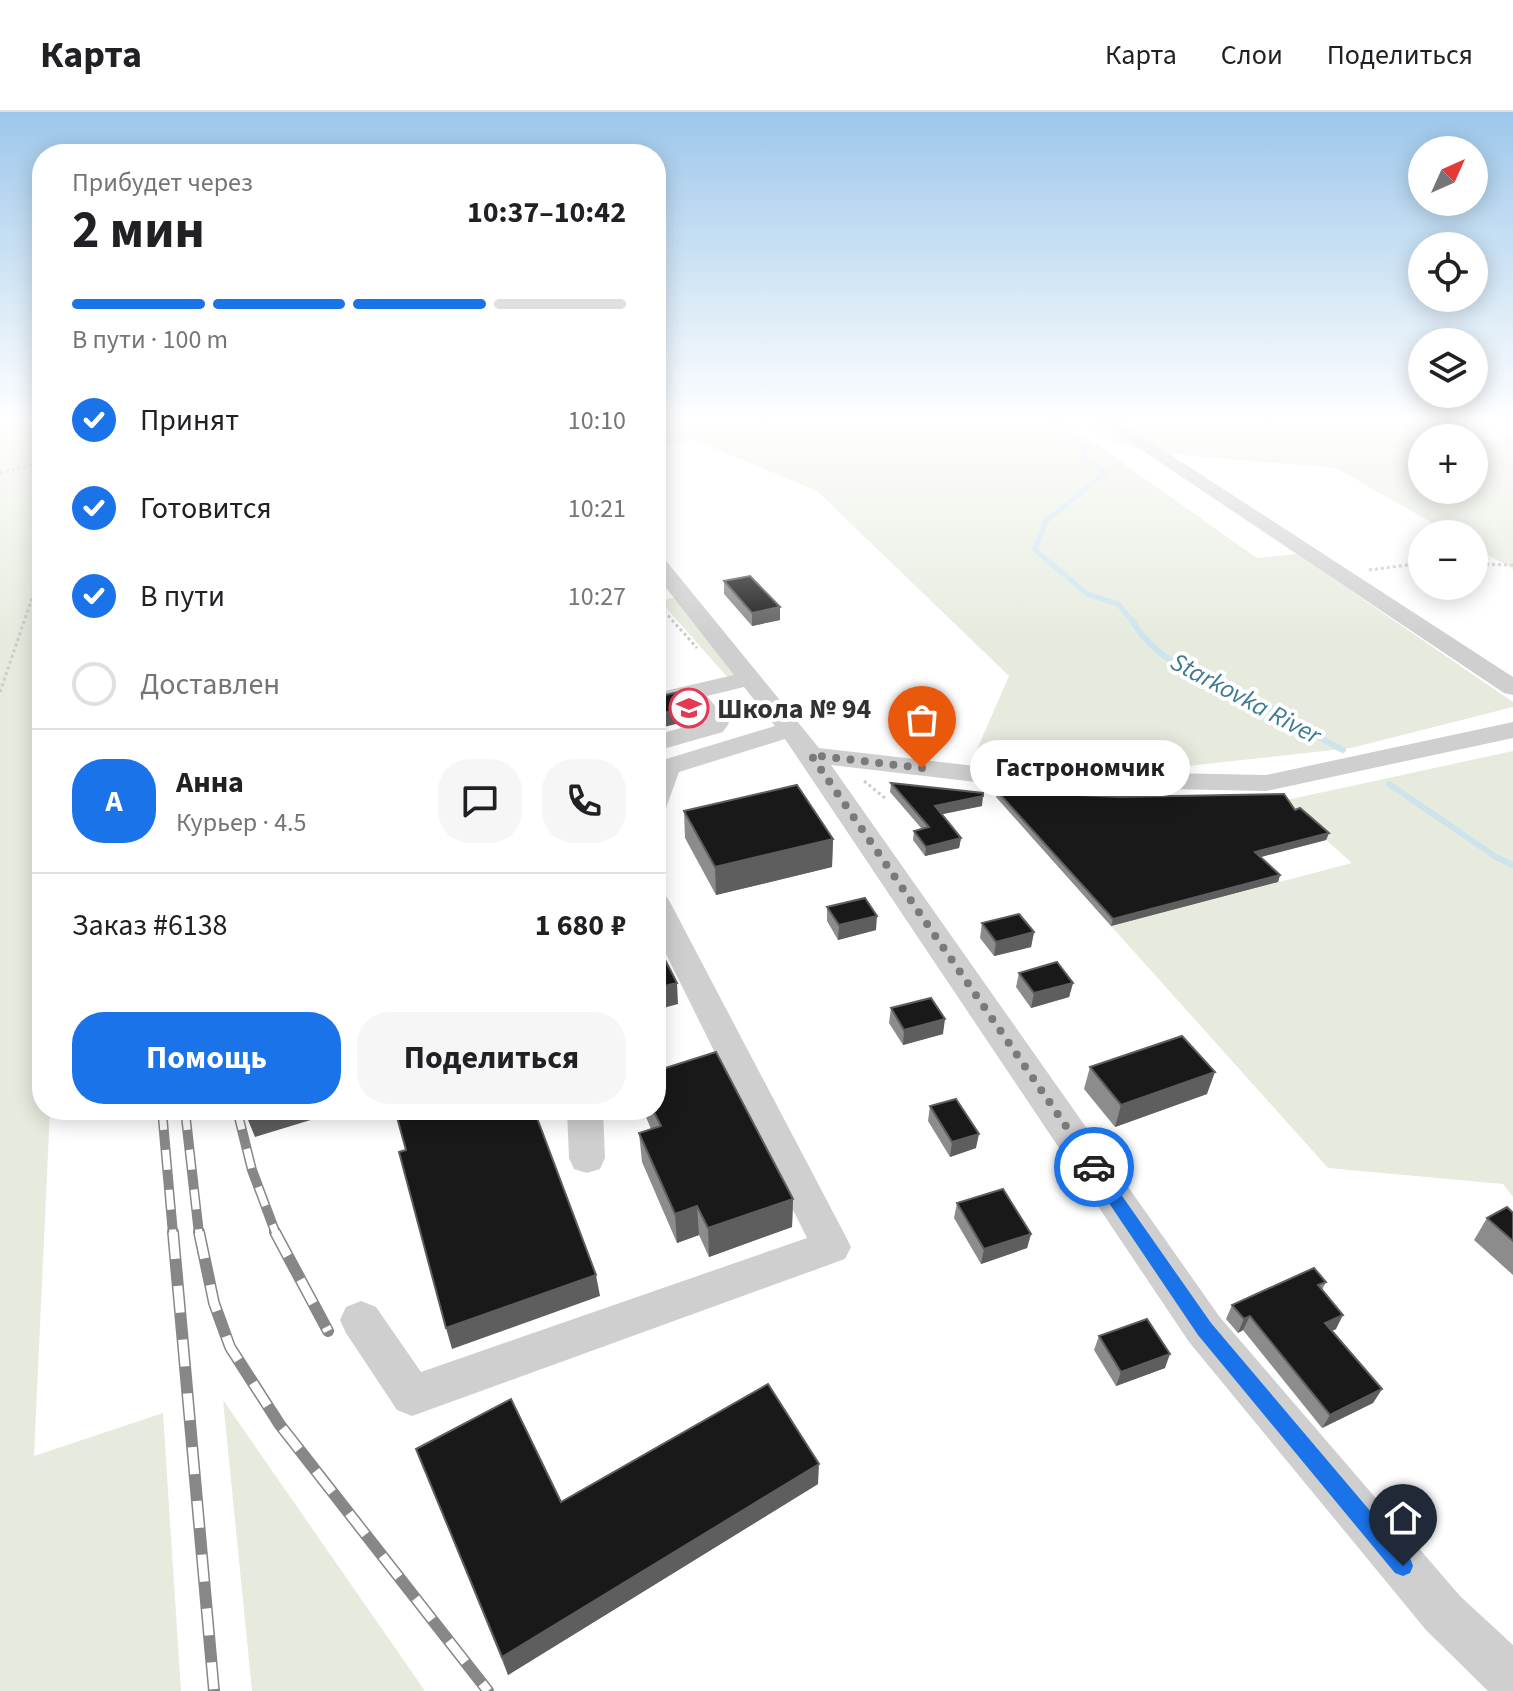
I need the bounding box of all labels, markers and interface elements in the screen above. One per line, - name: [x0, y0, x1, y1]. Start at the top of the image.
- text: Карта: [40, 28, 142, 82]
- text: Карта: [1105, 35, 1177, 75]
- text: Слои: [1221, 35, 1283, 75]
- text: Поделиться: [1327, 35, 1473, 75]
- north arrow: [1408, 136, 1488, 216]
- map controls: [1408, 136, 1488, 600]
- text: Прибудет через: [72, 164, 253, 201]
- text: 10:37–10:42: [467, 191, 626, 234]
- text: 2 мин: [72, 194, 205, 268]
- button: locate: [1408, 232, 1488, 312]
- text: В пути · 100 m: [72, 321, 228, 358]
- button: layers: [1408, 328, 1488, 408]
- icon: check: [72, 398, 116, 442]
- text: Принят: [140, 399, 239, 442]
- text: 10:10: [568, 402, 626, 439]
- button: +: [1408, 424, 1488, 504]
- icon: check: [72, 486, 116, 530]
- text: Готовится: [140, 487, 272, 530]
- text: 10:21: [568, 490, 626, 527]
- button: −: [1408, 520, 1488, 600]
- icon: check: [72, 574, 116, 618]
- text: В пути: [140, 575, 225, 618]
- text: 10:27: [568, 578, 626, 615]
- water label: Starkovka River: [1164, 643, 1328, 754]
- text: Доставлен: [140, 663, 280, 706]
- pin: [888, 686, 956, 768]
- school or university icon: Школа № 94: [668, 687, 710, 729]
- place label: Школа № 94: [717, 689, 872, 729]
- icon: bag: [900, 698, 944, 742]
- callout: Гастрономчик: [970, 740, 1190, 796]
- text: Гастрономчик: [995, 749, 1165, 786]
- button: chat: [438, 759, 522, 843]
- button: phone: [542, 759, 626, 843]
- text: Анна: [176, 761, 244, 804]
- text: А: [105, 780, 123, 823]
- text: Курьер · 4.5: [176, 804, 306, 841]
- text: Заказ #6138: [72, 904, 228, 947]
- text: 1 680 ₽: [535, 904, 626, 947]
- button: Помощь: [72, 1012, 341, 1104]
- button: Поделиться: [357, 1012, 626, 1104]
- courier: [1054, 1127, 1134, 1207]
- icon: car: [1072, 1145, 1116, 1189]
- pin: [1369, 1484, 1437, 1566]
- icon: home: [1381, 1496, 1425, 1540]

